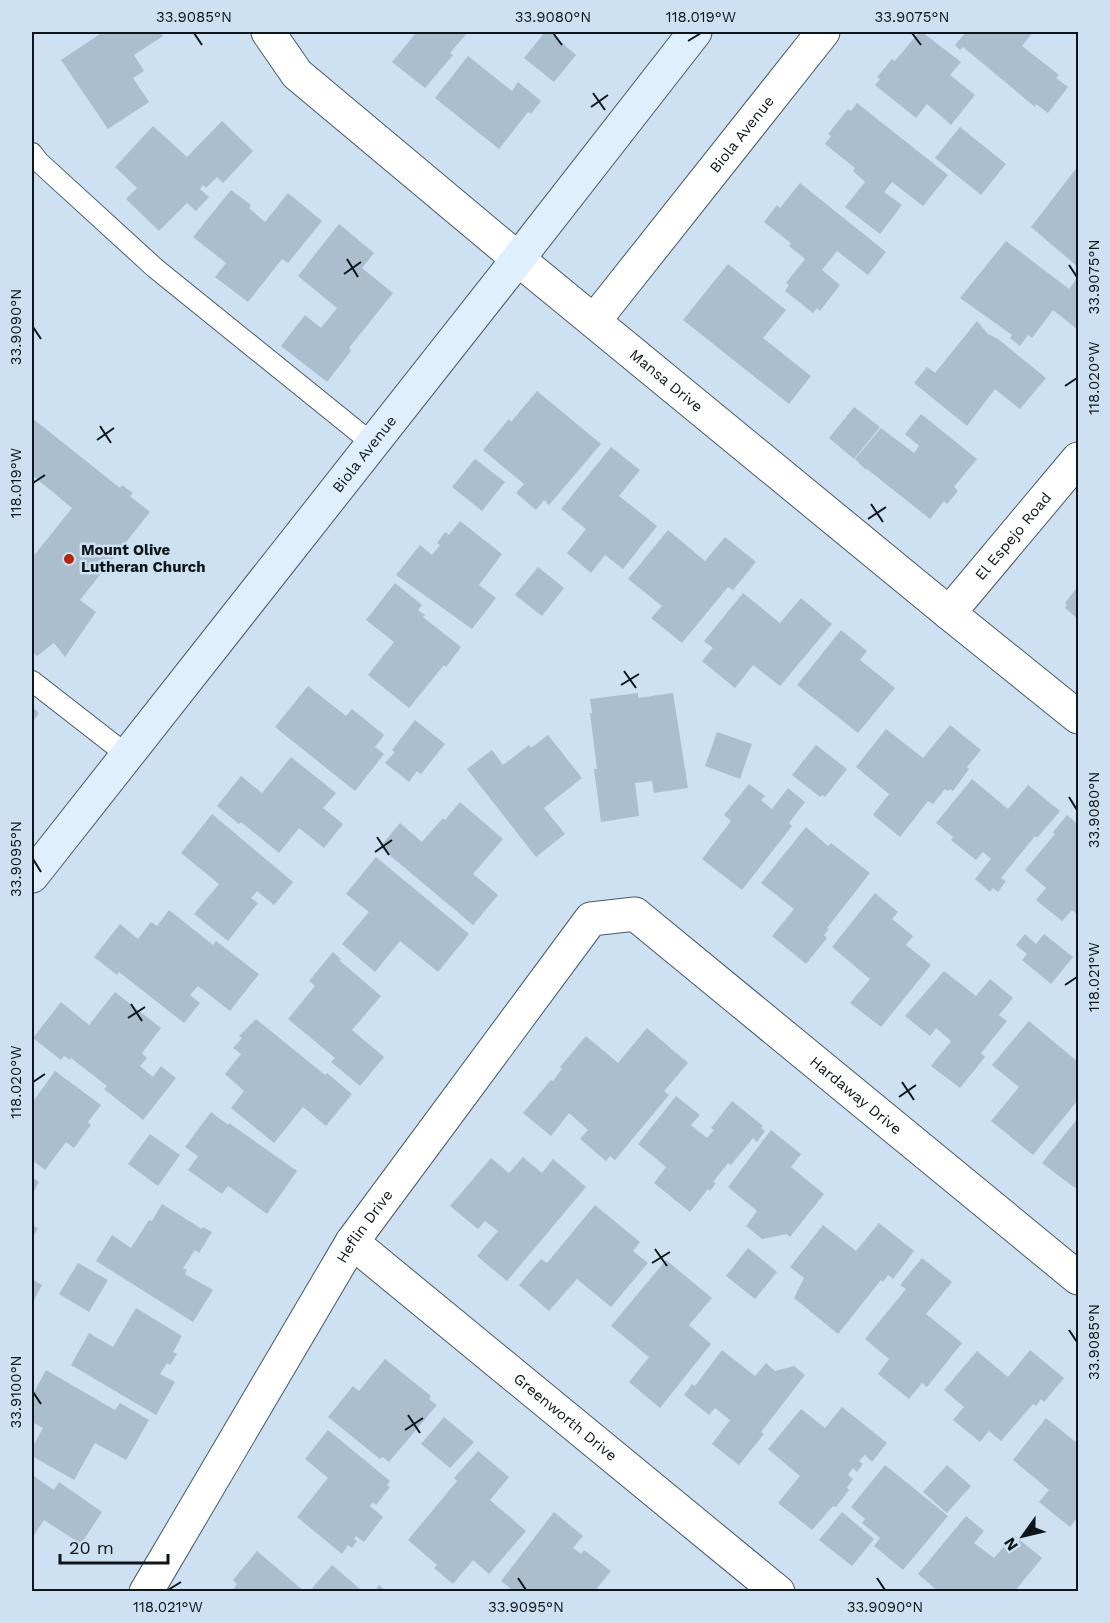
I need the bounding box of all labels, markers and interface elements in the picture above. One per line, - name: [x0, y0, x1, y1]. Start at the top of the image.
- text: 33.9085°N: [156, 8, 232, 26]
- text: 33.9080°N: [515, 8, 591, 26]
- text: 118.019°W: [666, 8, 736, 26]
- text: 33.9075°N: [875, 8, 949, 26]
- street label: Biola Avenue: [706, 92, 778, 177]
- text: 33.9075°N: [1085, 240, 1103, 314]
- text: 33.9090°N: [7, 289, 25, 365]
- text: 118.020°W: [1085, 341, 1103, 415]
- street label: Mansa Drive: [626, 345, 706, 416]
- street label: Biola Avenue: [328, 412, 400, 496]
- text: 118.019°W: [7, 448, 25, 518]
- street label: El Espejo Road: [971, 489, 1055, 584]
- place label: Mount Olive Lutheran Church: [81, 541, 206, 576]
- marker: Mount Olive Lutheran Church: [62, 552, 76, 566]
- text: 33.9080°N: [1085, 772, 1103, 848]
- text: 33.9095°N: [7, 821, 25, 897]
- text: 118.021°W: [1085, 942, 1103, 1012]
- text: 118.020°W: [7, 1045, 25, 1119]
- street label: Hardaway Drive: [806, 1052, 905, 1138]
- street label: Heflin Drive: [333, 1186, 397, 1266]
- text: 33.9085°N: [1085, 1304, 1103, 1380]
- text: 33.9100°N: [7, 1355, 25, 1429]
- street label: Greenworth Drive: [510, 1370, 621, 1465]
- north arrow: [993, 1506, 1053, 1566]
- scale bar: [60, 1527, 168, 1565]
- text: N: [1000, 1534, 1022, 1554]
- text: 20 m: [69, 1537, 114, 1558]
- text: 118.021°W: [133, 1598, 203, 1616]
- text: 33.9095°N: [488, 1598, 564, 1616]
- text: 33.9090°N: [847, 1598, 923, 1616]

